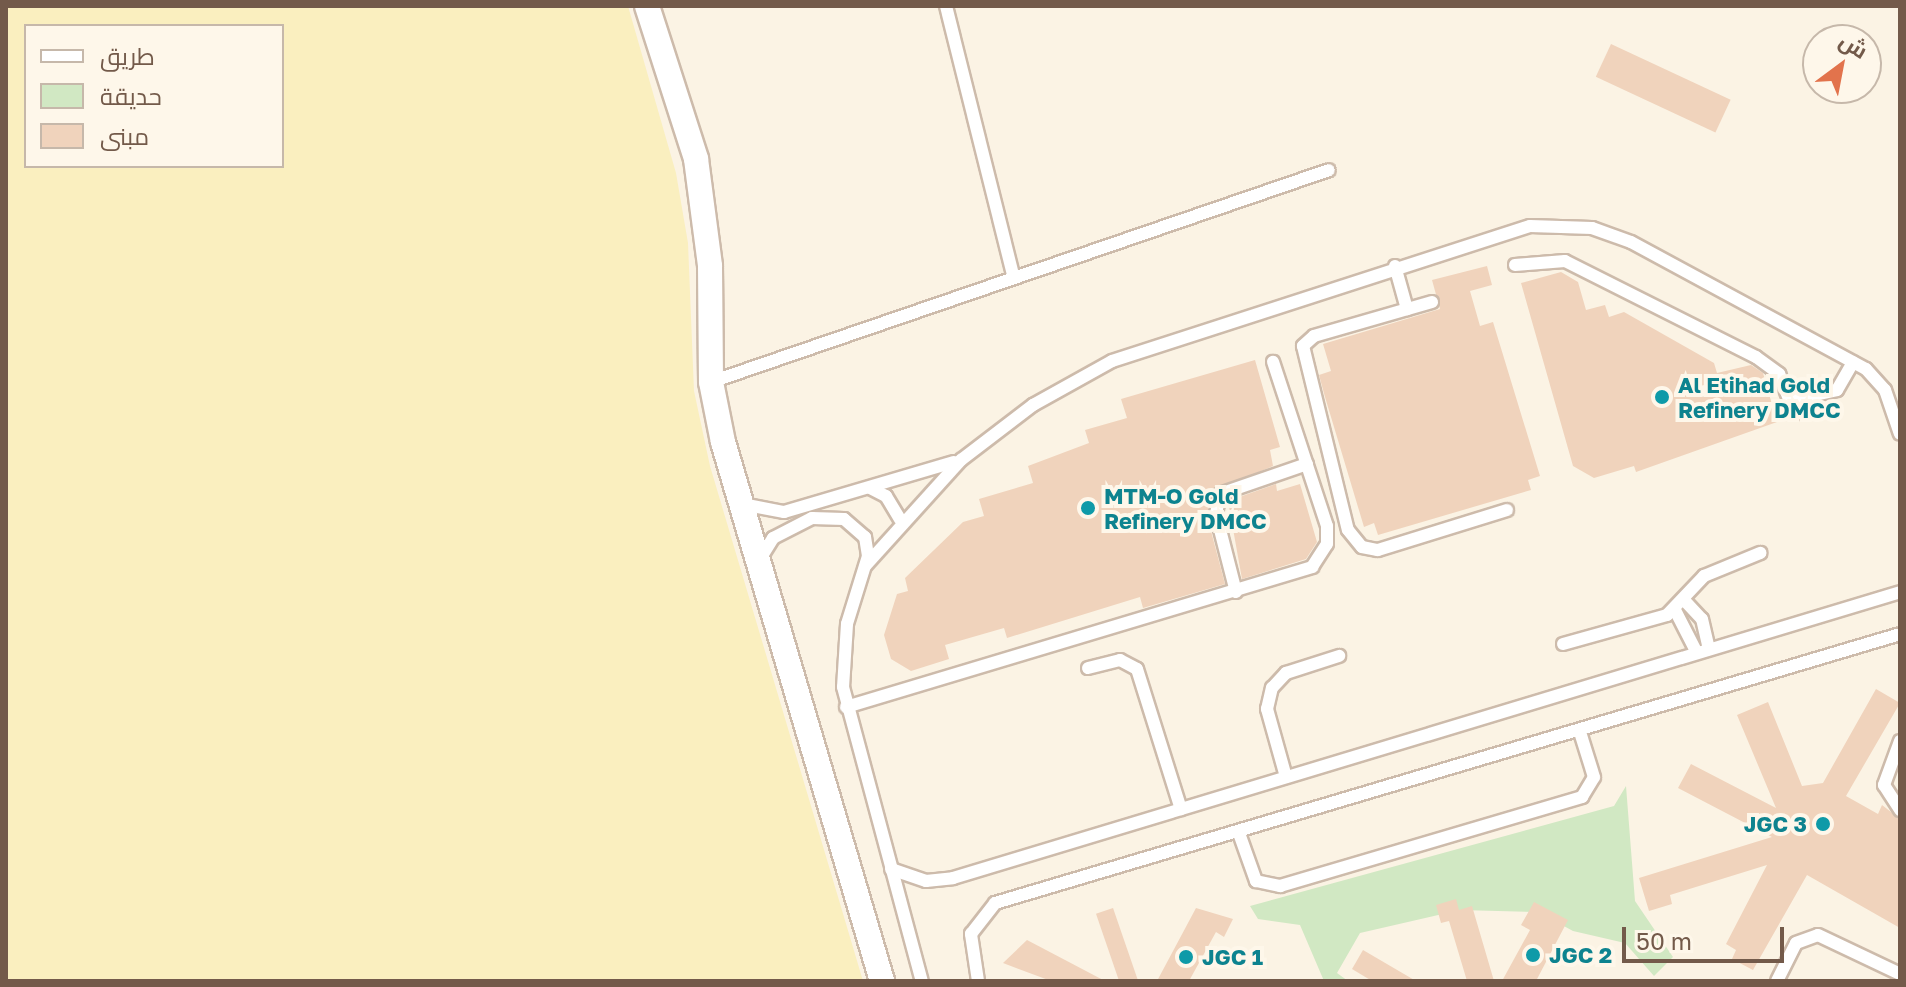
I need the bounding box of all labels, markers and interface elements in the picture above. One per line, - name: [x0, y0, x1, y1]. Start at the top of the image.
- legend: [24, 24, 284, 168]
- north arrow: [1802, 24, 1882, 104]
- text: ش: [1835, 26, 1873, 64]
- text: طريق: [100, 41, 155, 70]
- text: حديقة: [100, 81, 162, 110]
- text: مبنى: [100, 121, 149, 150]
- place label: Al Etihad Gold Refinery DMCC: [1678, 371, 1841, 422]
- marker: Al Etihad Gold Refinery DMCC: [1653, 388, 1671, 406]
- place label: MTM-O Gold Refinery DMCC: [1104, 482, 1267, 534]
- marker: MTM-O Gold Refinery DMCC: [1079, 499, 1097, 517]
- place label: JGC 3: [1744, 811, 1807, 837]
- marker: JGC 3: [1814, 815, 1832, 833]
- scale bar: [1626, 911, 1788, 961]
- text: 50 m: [1636, 926, 1692, 955]
- place label: JGC 2: [1549, 942, 1612, 968]
- place label: JGC 1: [1202, 944, 1263, 970]
- marker: JGC 2: [1524, 946, 1542, 964]
- marker: JGC 1: [1177, 948, 1195, 966]

